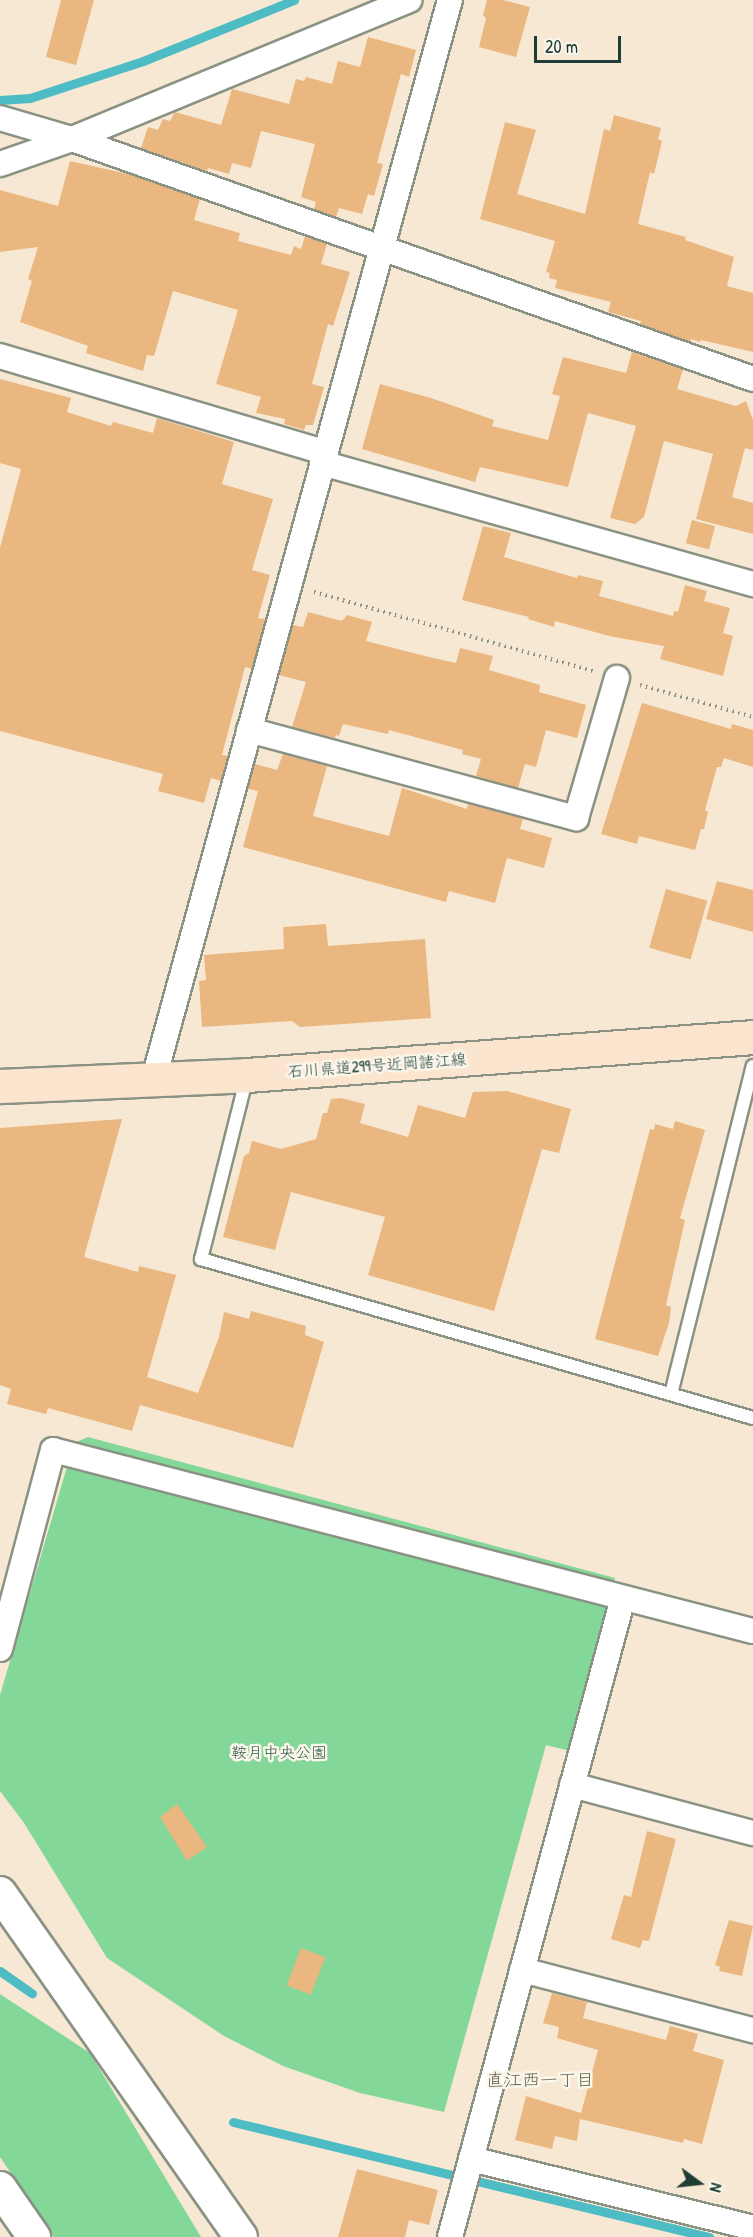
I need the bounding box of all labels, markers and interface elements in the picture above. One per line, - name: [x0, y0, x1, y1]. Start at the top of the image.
- scale bar: [537, 24, 624, 62]
- text: 20 m: [545, 34, 578, 59]
- street label: 石川県道299号近岡諸江線: [287, 1049, 467, 1081]
- park label: 鞍月中央公園: [231, 1742, 327, 1762]
- district label: 直江西一丁目: [486, 2069, 594, 2091]
- north arrow: [669, 2153, 729, 2213]
- text: N: [705, 2181, 728, 2195]

